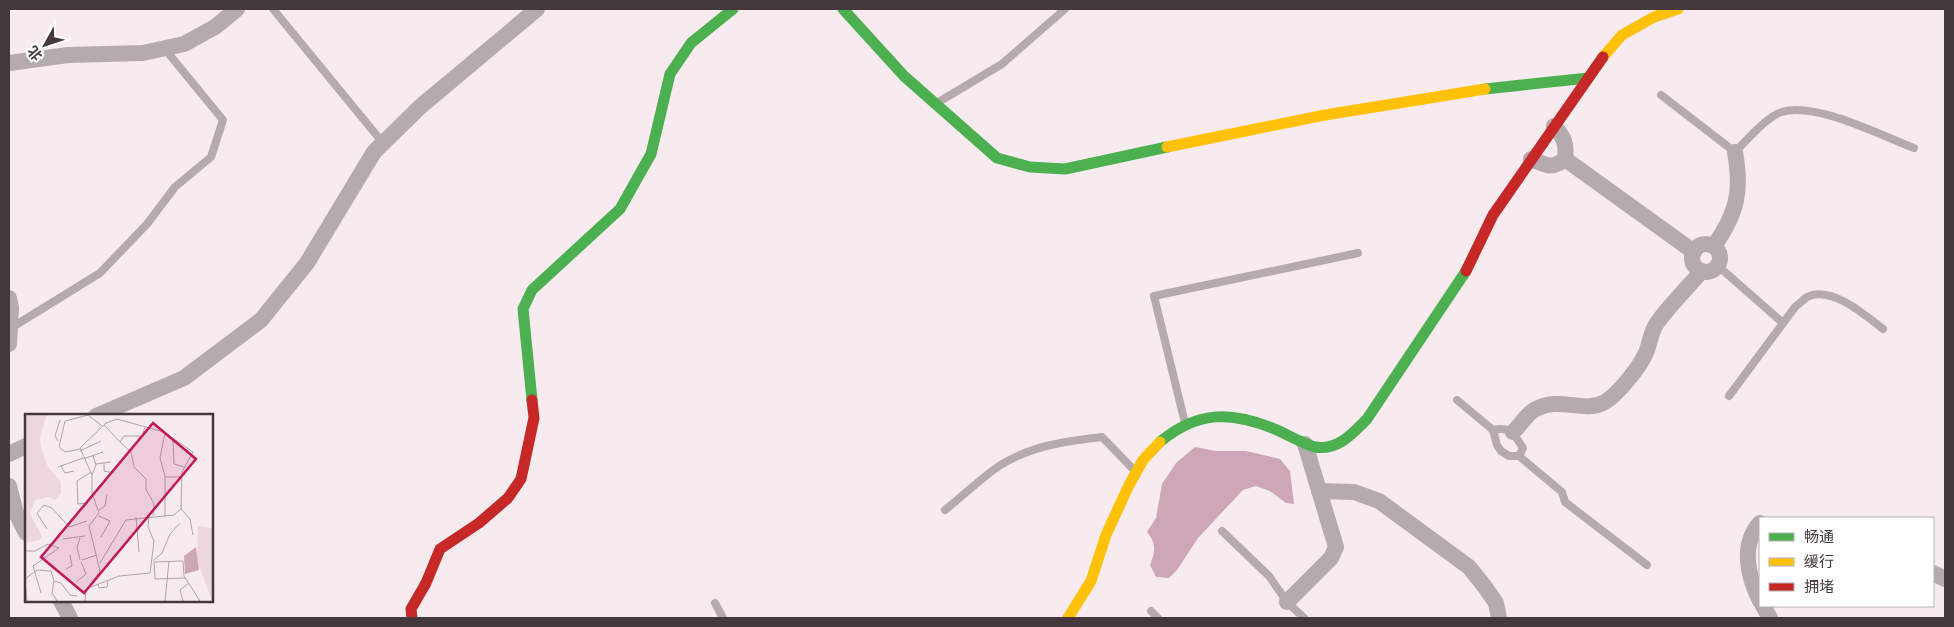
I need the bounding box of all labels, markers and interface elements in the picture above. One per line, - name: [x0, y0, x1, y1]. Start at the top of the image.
- north arrow: [20, 20, 70, 70]
- text: 北: [24, 43, 46, 64]
- inset map: [25, 414, 212, 602]
- legend: [1759, 517, 1934, 607]
- text: 畅通: [1804, 528, 1834, 546]
- text: 缓行: [1804, 553, 1834, 571]
- text: 拥堵: [1804, 578, 1834, 596]

